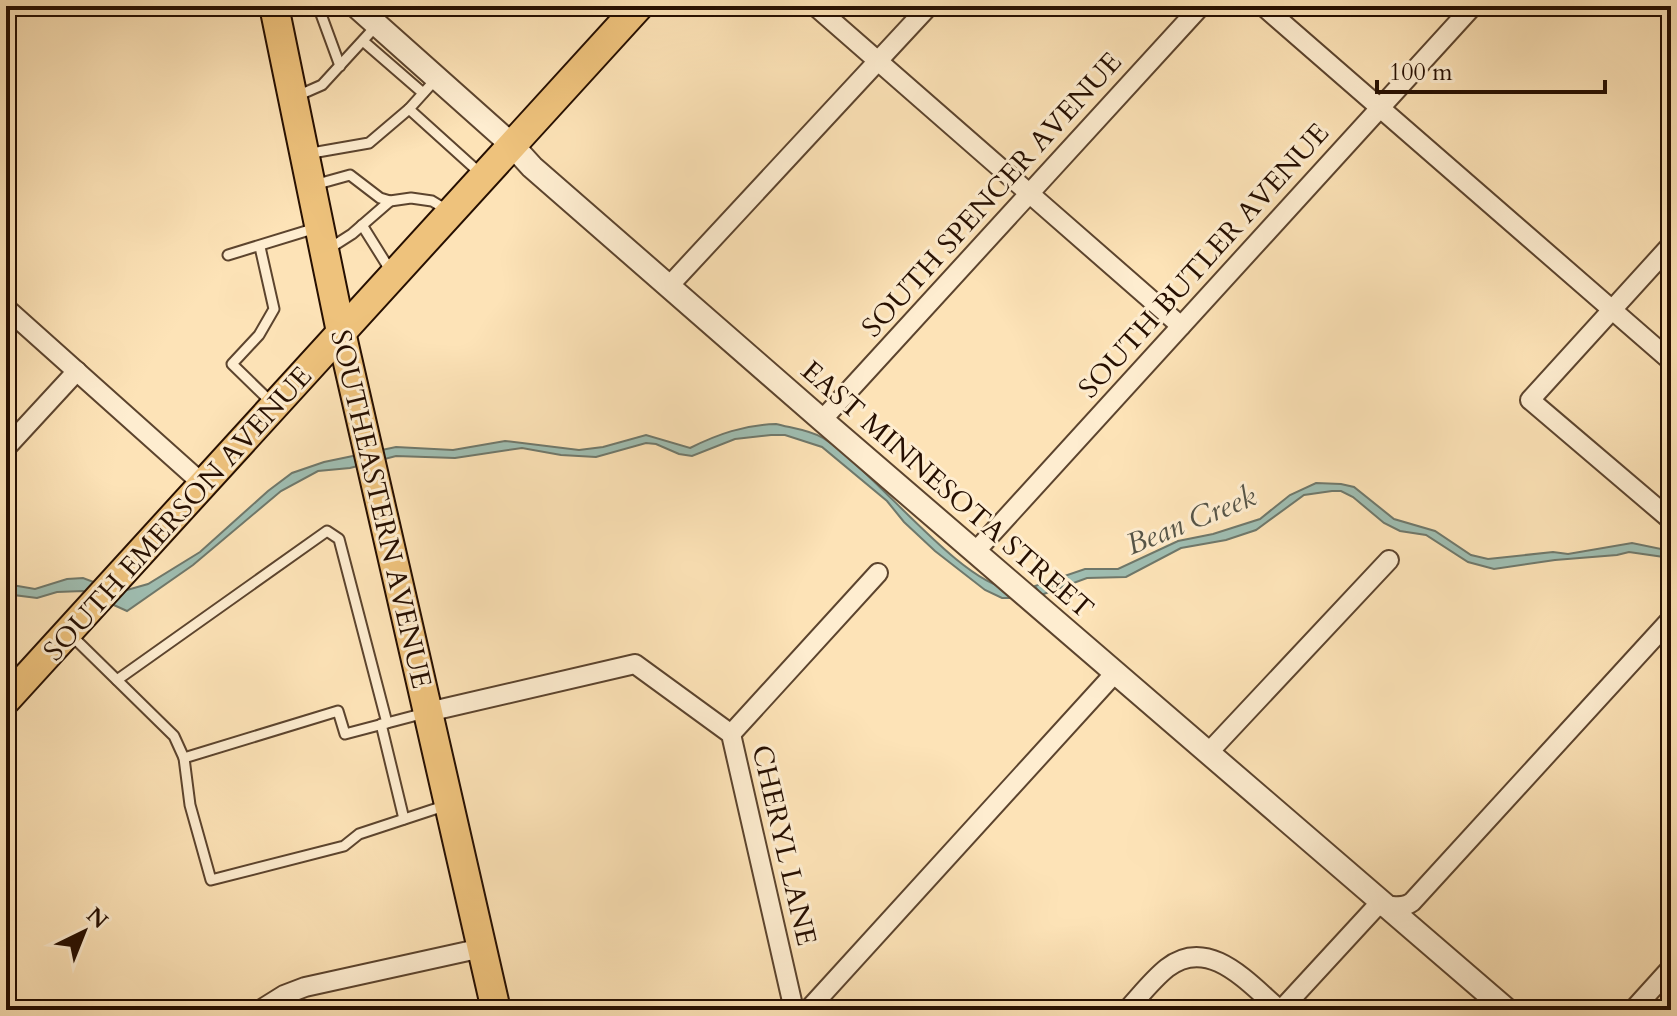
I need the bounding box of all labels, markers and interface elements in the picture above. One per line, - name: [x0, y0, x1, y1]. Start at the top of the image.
- street label: SOUTH SPENCER AVENUE: [853, 44, 1130, 346]
- scale bar: [1377, 44, 1605, 94]
- text: 100 m: [1389, 56, 1453, 89]
- street label: SOUTH BUTLER AVENUE: [1070, 115, 1338, 406]
- street label: SOUTHEASTERN AVENUE: [321, 326, 441, 692]
- street label: EAST MINNESOTA STREET: [793, 352, 1102, 627]
- street label: SOUTH EMERSON AVENUE: [35, 358, 320, 669]
- water label: Bean Creek: [1120, 476, 1262, 565]
- street label: CHERYL LANE: [742, 741, 826, 949]
- north arrow: [44, 892, 124, 972]
- text: N: [80, 901, 114, 936]

